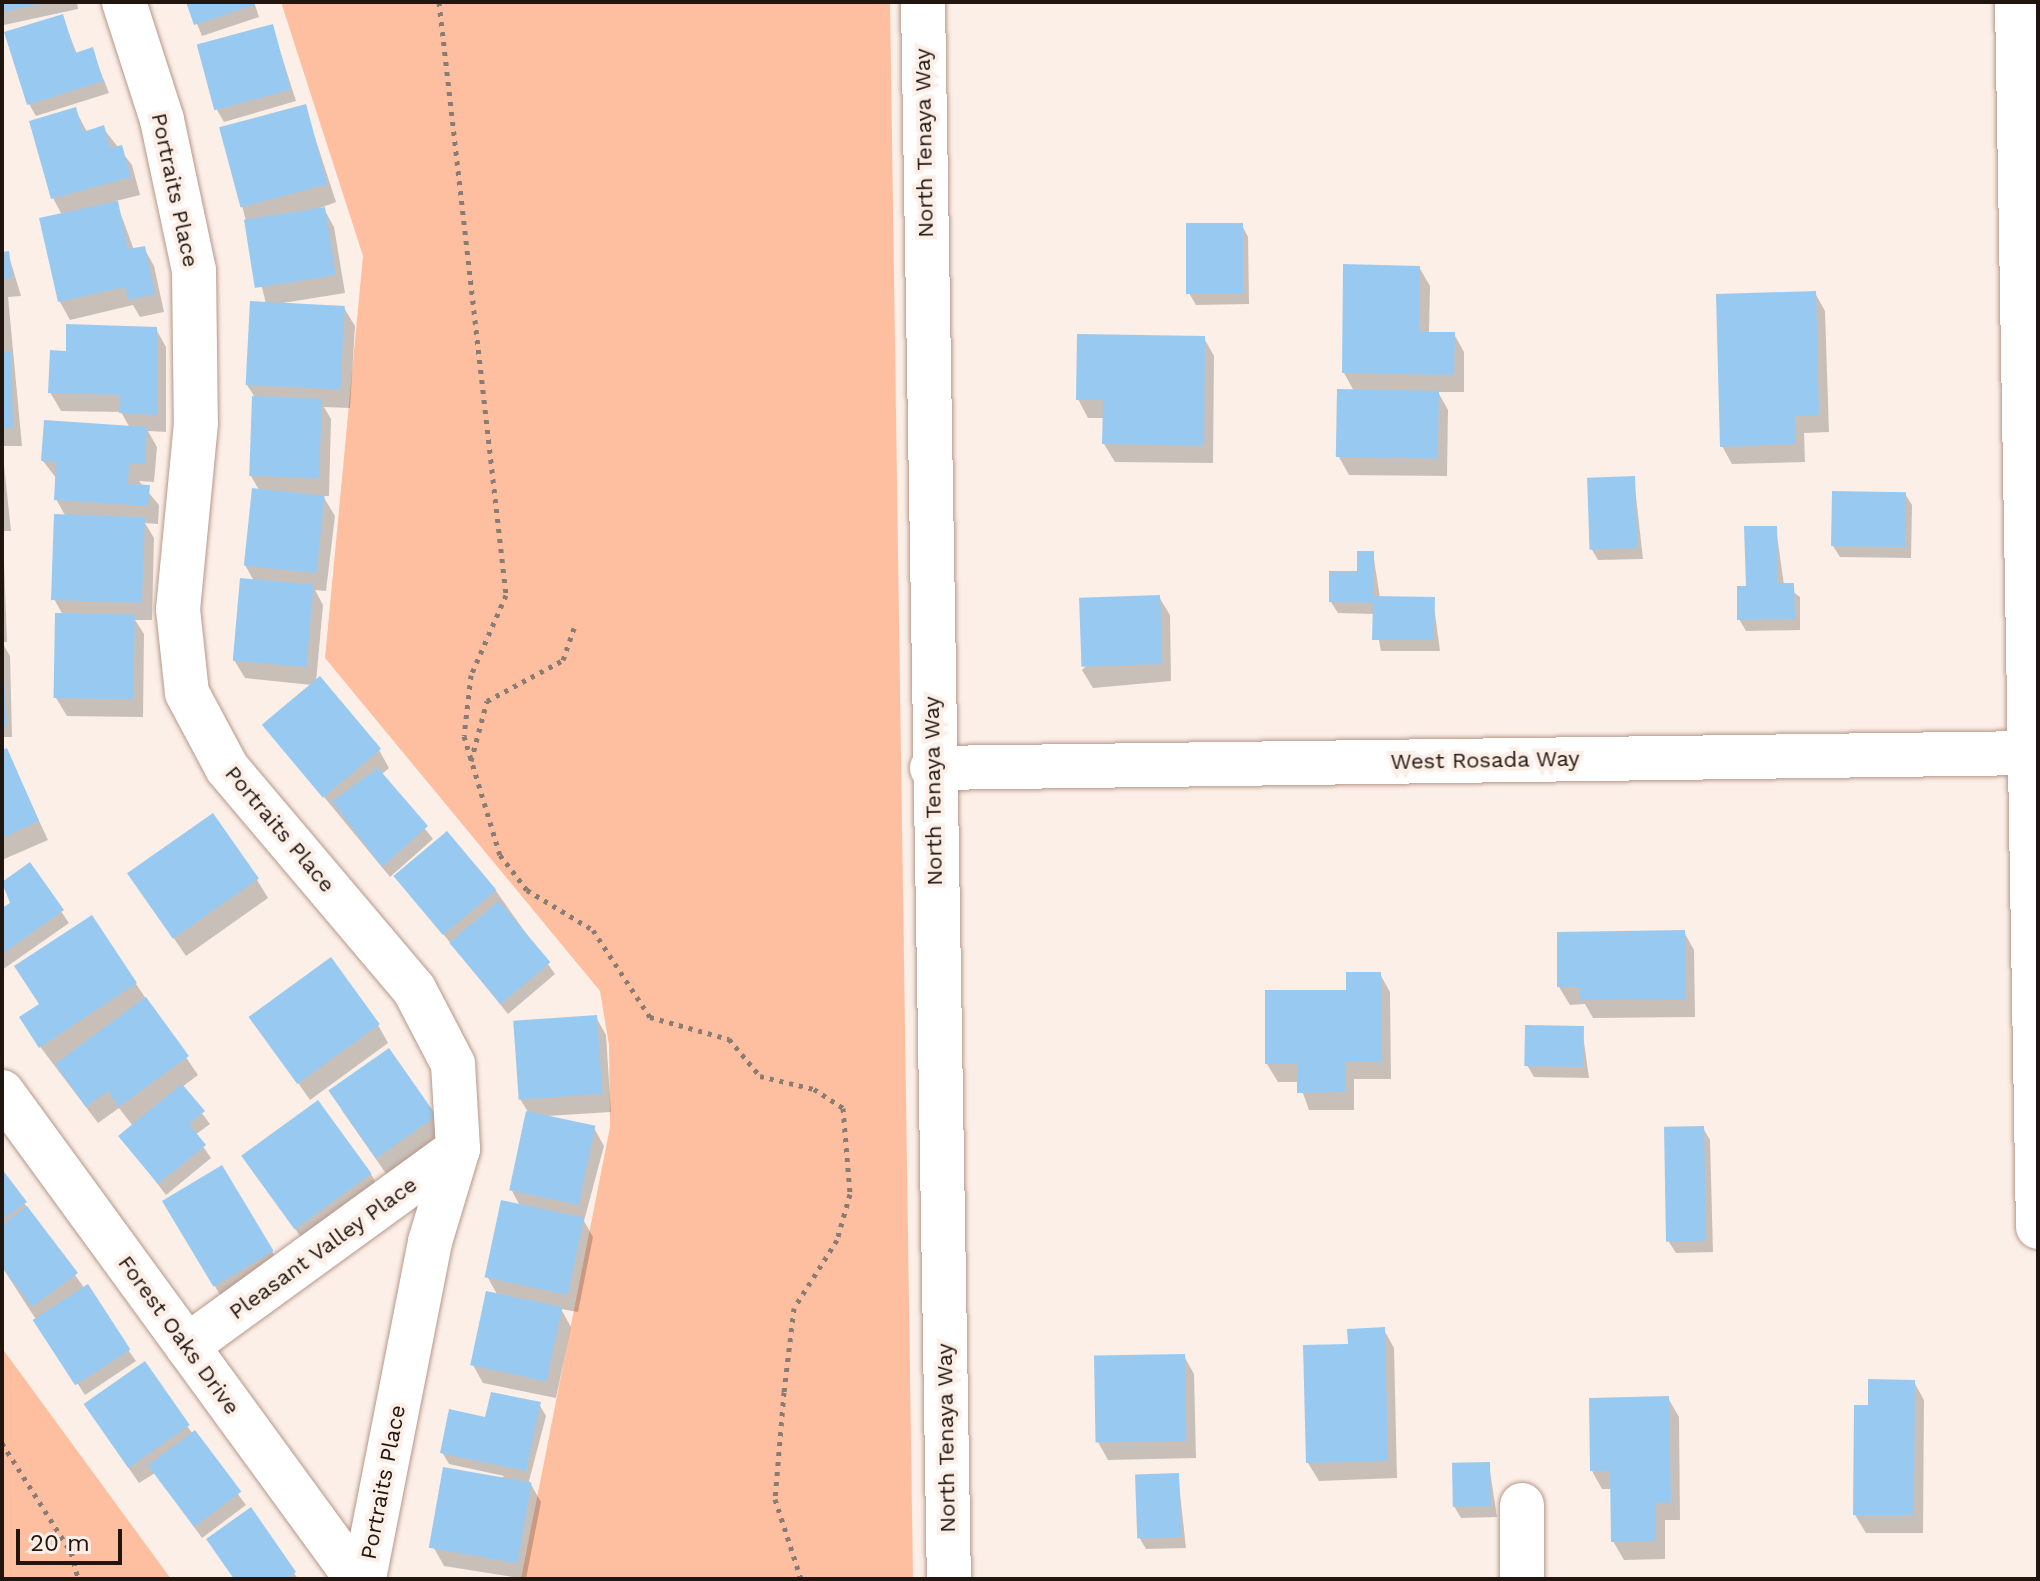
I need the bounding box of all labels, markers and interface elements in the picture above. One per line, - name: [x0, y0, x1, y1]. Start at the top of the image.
- street label: North Tenaya Way: [909, 47, 939, 239]
- street label: Portraits Place: [146, 111, 204, 269]
- street label: North Tenaya Way: [918, 695, 948, 887]
- street label: West Rosada Way: [1390, 745, 1580, 775]
- street label: Portraits Place: [219, 760, 341, 898]
- street label: Pleasant Valley Place: [223, 1171, 423, 1325]
- street label: Forest Oaks Drive: [112, 1250, 246, 1420]
- street label: North Tenaya Way: [931, 1342, 961, 1534]
- street label: Portraits Place: [355, 1402, 411, 1562]
- scale bar: [20, 1513, 126, 1563]
- text: 20 m: [30, 1529, 90, 1557]

